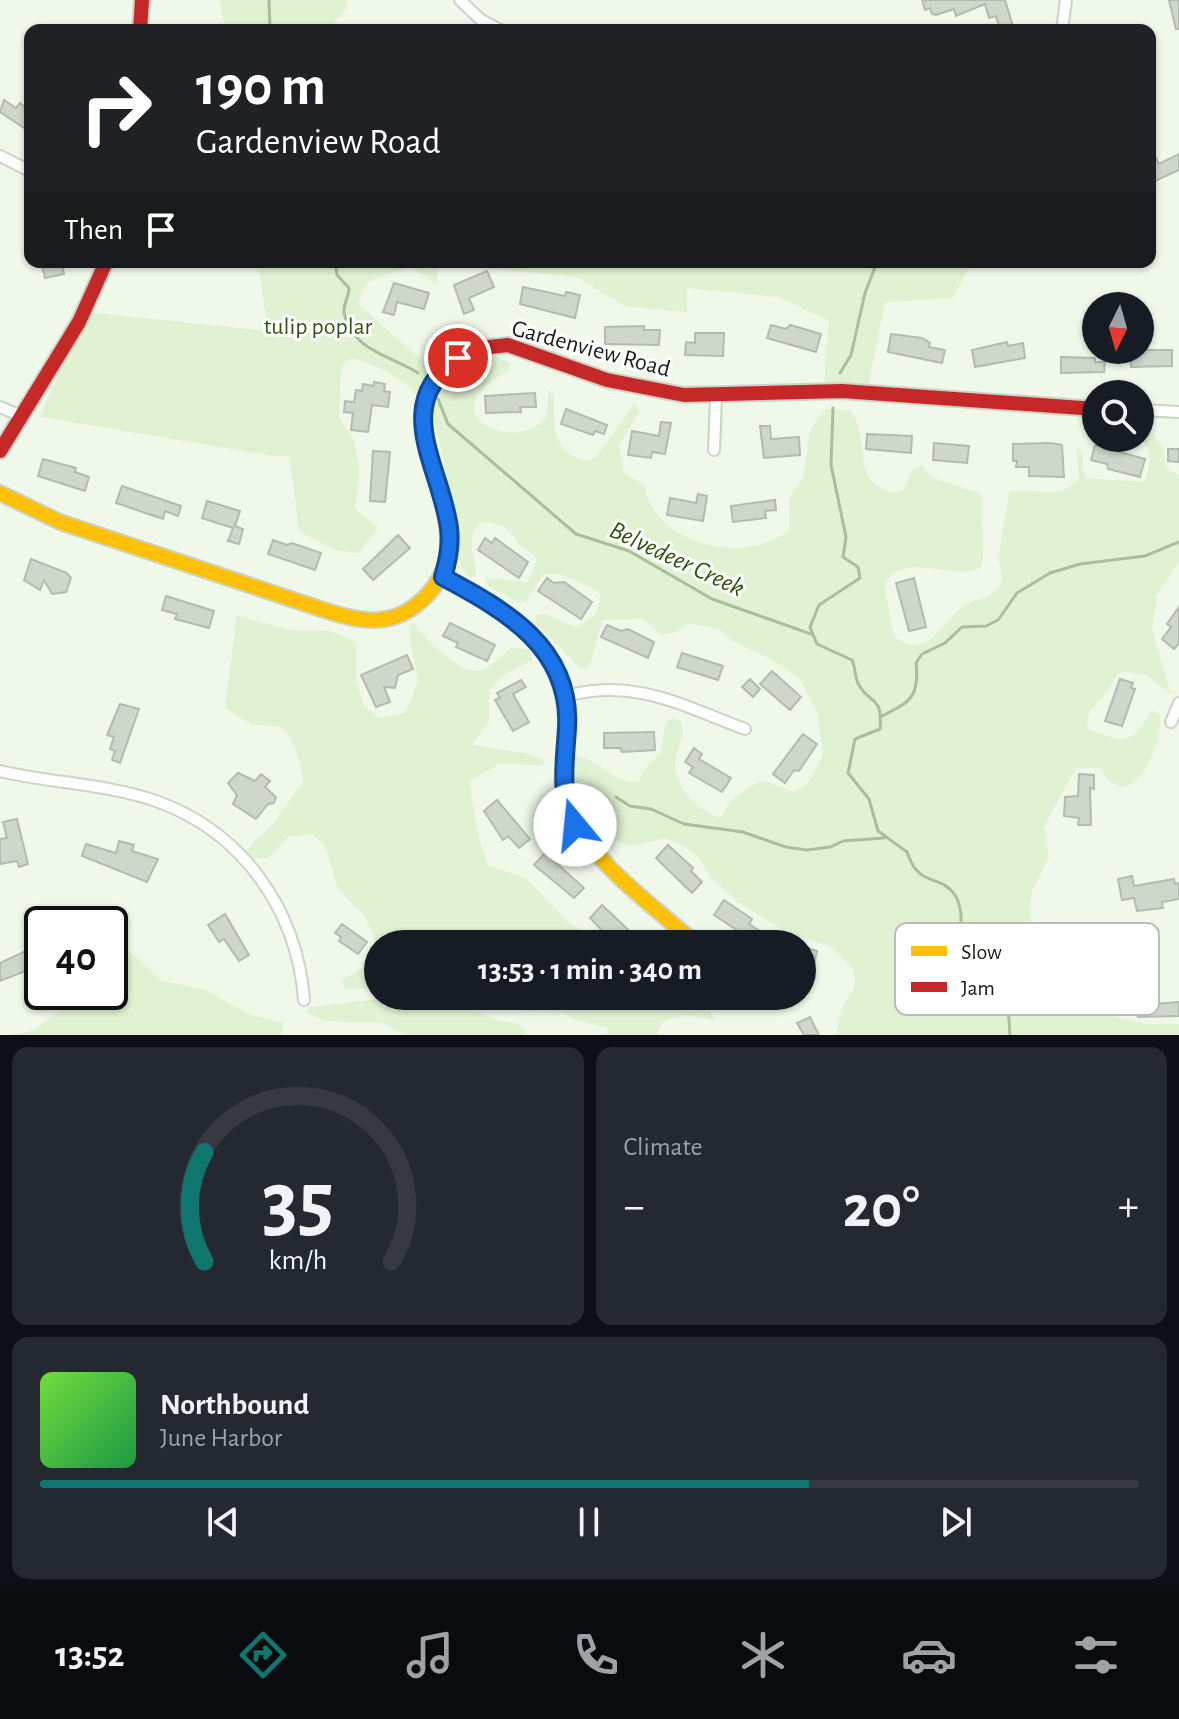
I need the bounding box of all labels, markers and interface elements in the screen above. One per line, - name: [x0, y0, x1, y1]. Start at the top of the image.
- icon: right: [64, 56, 168, 160]
- text: 190 m: [196, 59, 326, 115]
- text: Gardenview Road: [196, 124, 441, 160]
- icon: arrive: [139, 208, 183, 252]
- text: Then: [64, 215, 123, 245]
- north arrow: [1082, 292, 1154, 364]
- map controls: [1082, 292, 1154, 452]
- park label: tulip poplar: [264, 315, 373, 339]
- street label: Gardenview Road: [509, 316, 673, 382]
- pin: [424, 324, 492, 392]
- icon: arrive: [436, 336, 480, 380]
- button: search: [1082, 380, 1154, 452]
- water label: Belvedeer Creek: [606, 517, 748, 601]
- position arrow: [533, 783, 617, 867]
- speed limit sign: 40: [24, 906, 128, 1010]
- legend: [895, 923, 1159, 1015]
- text: Slow: [961, 941, 1002, 963]
- text: 13:53 · 1 min · 340 m: [478, 955, 702, 985]
- text: Jam: [961, 977, 995, 999]
- text: Climate: [624, 1134, 702, 1160]
- text: 35: [262, 1161, 334, 1245]
- text: 20°: [843, 1178, 920, 1238]
- text: −: [624, 1185, 645, 1229]
- text: +: [1118, 1185, 1139, 1229]
- text: km/h: [268, 1246, 327, 1275]
- text: Northbound: [160, 1390, 309, 1420]
- text: June Harbor: [160, 1425, 282, 1451]
- icon: previous: [201, 1500, 245, 1544]
- icon: pause: [567, 1500, 611, 1544]
- icon: next: [934, 1500, 978, 1544]
- icon: directions: [235, 1627, 291, 1683]
- icon: music: [402, 1627, 458, 1683]
- icon: phone: [568, 1627, 624, 1683]
- icon: climate: [735, 1627, 791, 1683]
- icon: car: [901, 1627, 957, 1683]
- icon: filters: [1068, 1627, 1124, 1683]
- text: 13:52: [55, 1637, 125, 1673]

